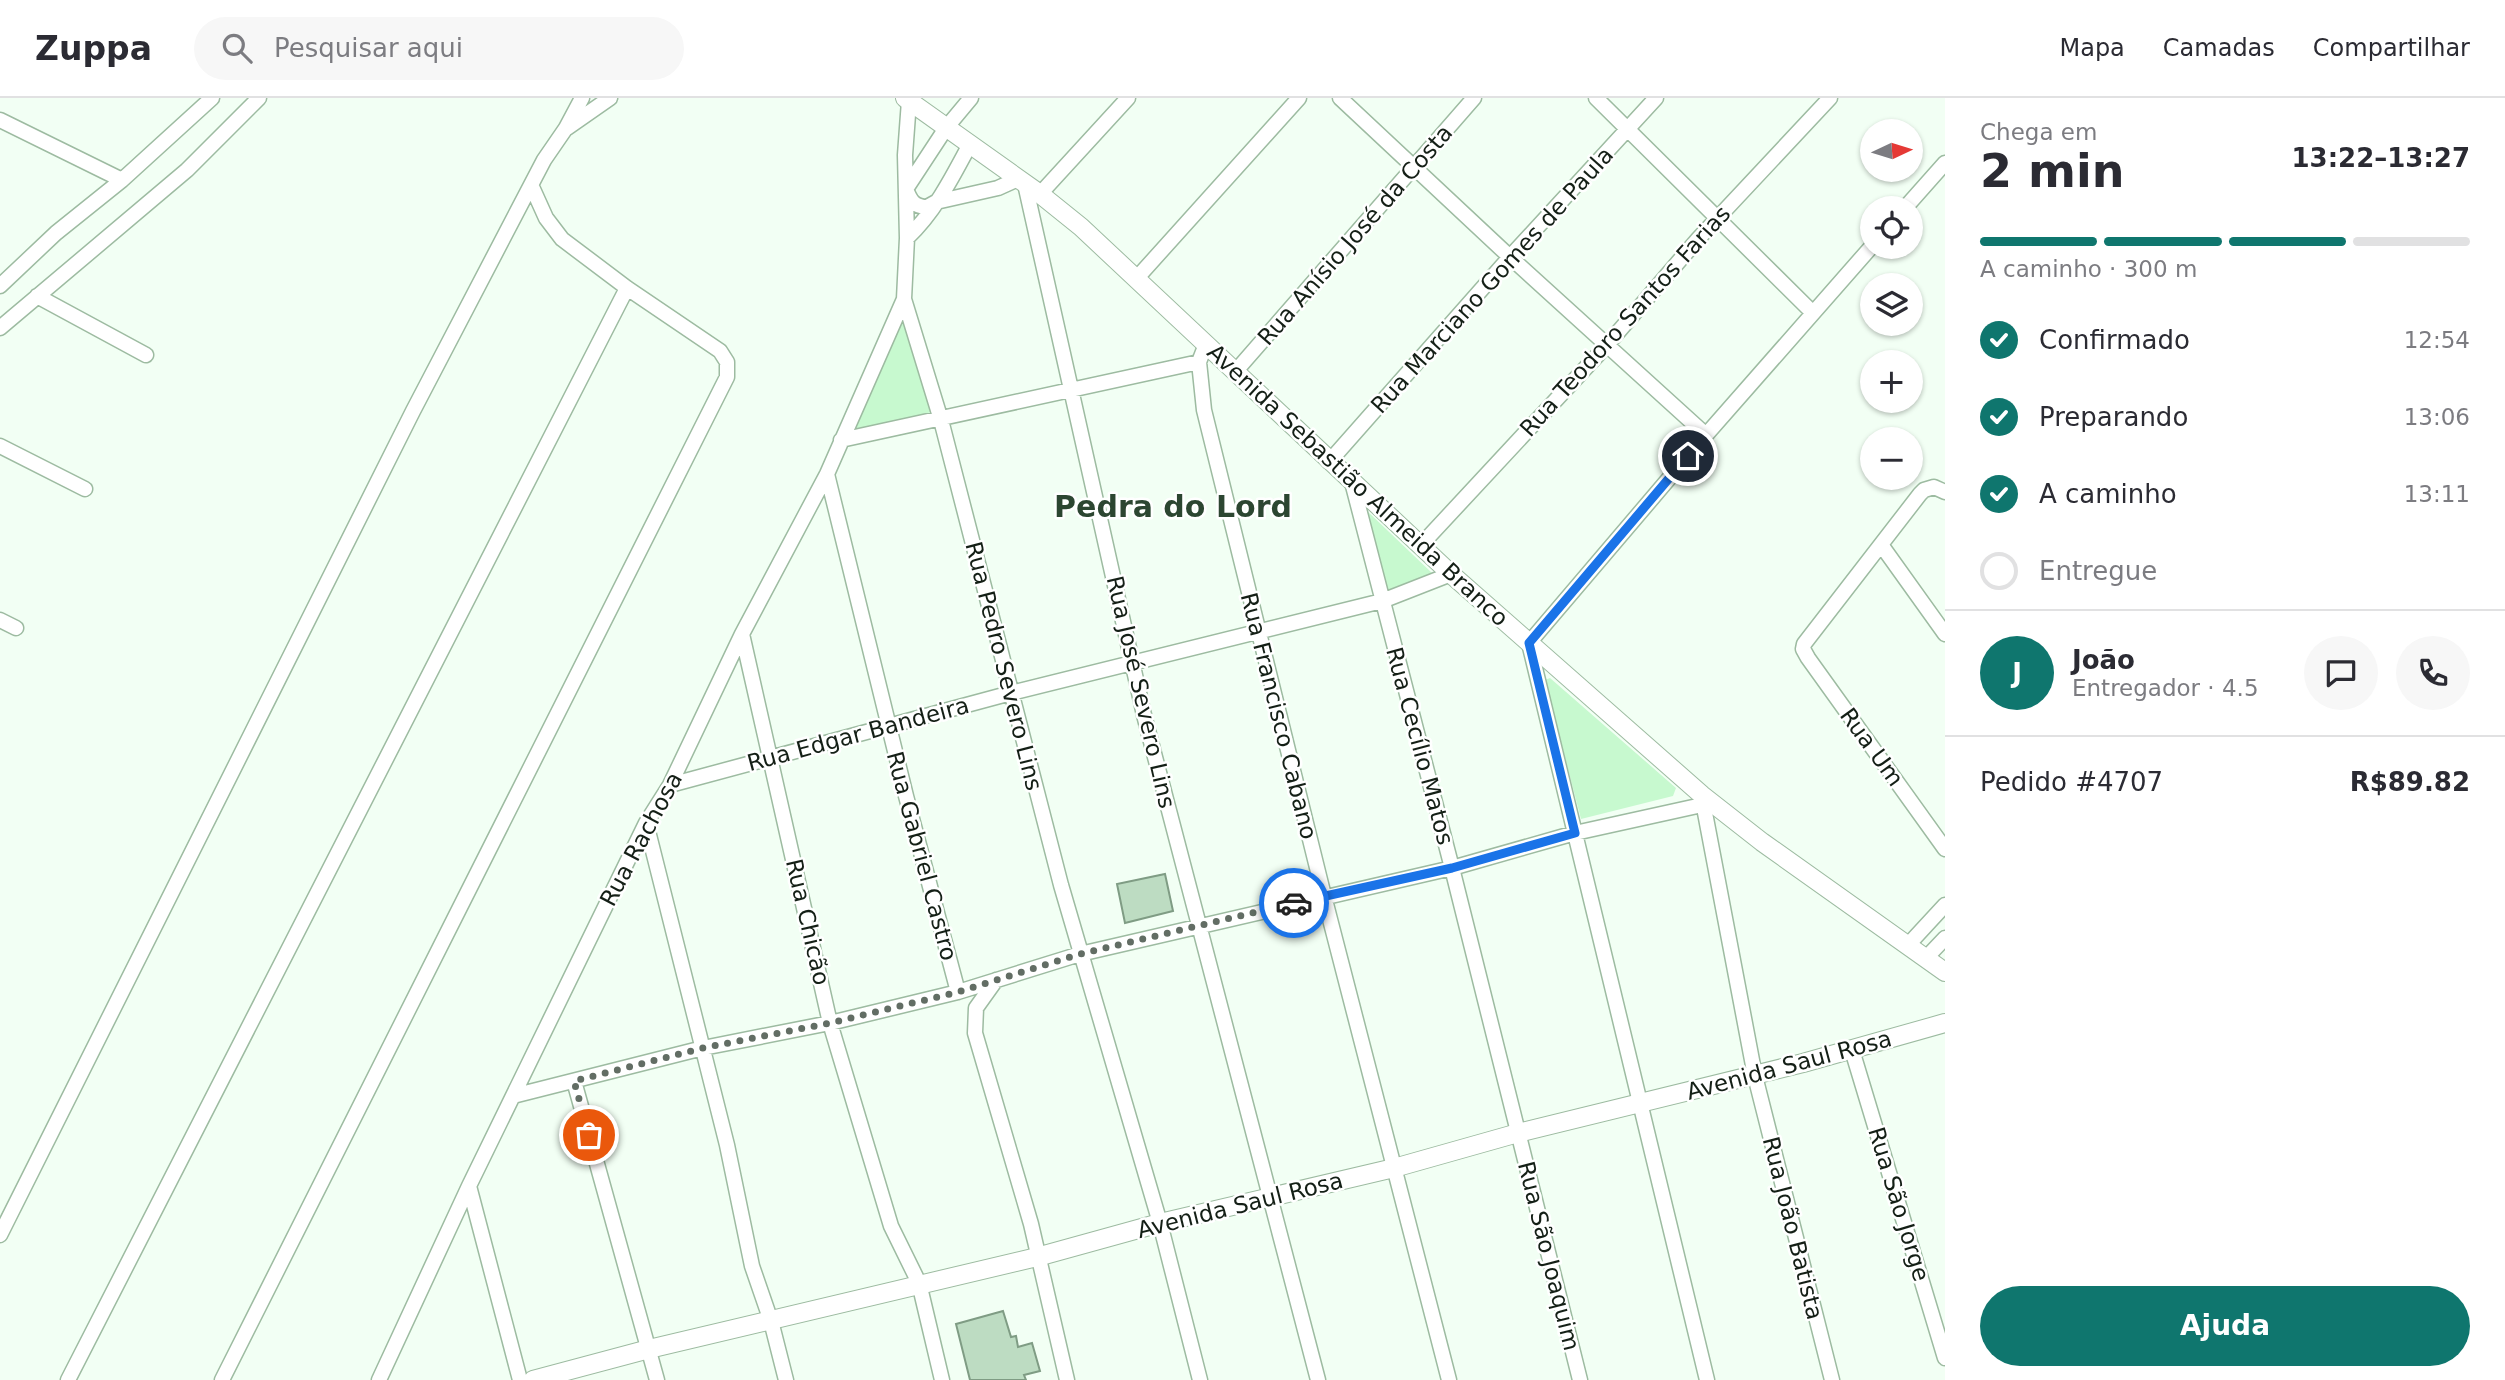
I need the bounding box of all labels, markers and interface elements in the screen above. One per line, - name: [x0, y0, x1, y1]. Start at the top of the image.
- search box: [194, 17, 684, 80]
- text: Zuppa: [35, 29, 152, 68]
- icon: search: [218, 29, 256, 67]
- text: Pesquisar aqui: [274, 33, 463, 63]
- text: Mapa: [2059, 34, 2125, 62]
- text: Camadas: [2163, 34, 2275, 62]
- text: Compartilhar: [2313, 34, 2470, 62]
- north arrow: [1860, 119, 1923, 182]
- map controls: [1860, 119, 1923, 490]
- text: Chega em: [1980, 119, 2097, 145]
- street label: Rua Anísio José da Costa: [1252, 120, 1458, 350]
- street label: Rua Marciano Gomes de Paula: [1366, 142, 1618, 418]
- text: 13:22–13:27: [2291, 143, 2470, 173]
- text: 2 min: [1980, 144, 2124, 198]
- button: locate: [1860, 196, 1923, 259]
- street label: Rua Teodoro Santos Farias: [1515, 200, 1735, 442]
- text: A caminho · 300 m: [1980, 256, 2197, 282]
- button: layers: [1860, 273, 1923, 336]
- icon: check: [1980, 321, 2018, 359]
- text: Confirmado: [2039, 325, 2190, 355]
- text: 12:54: [2404, 327, 2470, 353]
- street label: Avenida Sebastião Almeida Branco: [1202, 339, 1514, 631]
- button: +: [1860, 350, 1923, 413]
- icon: check: [1980, 398, 2018, 436]
- text: Preparando: [2039, 402, 2188, 432]
- text: 13:06: [2404, 404, 2470, 430]
- pin: [1658, 426, 1718, 486]
- button: −: [1860, 427, 1923, 490]
- icon: home: [1669, 437, 1707, 475]
- icon: check: [1980, 475, 2018, 513]
- text: A caminho: [2039, 479, 2177, 509]
- text: 13:11: [2404, 481, 2470, 507]
- district label: Pedra do Lord: [1054, 489, 1292, 524]
- street label: Rua Pedro Severo Lins: [960, 539, 1048, 793]
- text: Entregue: [2039, 556, 2157, 586]
- street label: Rua José Severo Lins: [1102, 573, 1180, 811]
- street label: Rua Francisco Cabano: [1236, 590, 1322, 842]
- button: chat: [2304, 636, 2378, 710]
- button: phone: [2396, 636, 2470, 710]
- street label: Rua Cecílio Matos: [1381, 644, 1459, 848]
- text: João: [2072, 645, 2135, 675]
- text: J: [2012, 658, 2022, 688]
- text: Entregador · 4.5: [2072, 675, 2259, 701]
- street label: Rua Edgar Bandeira: [744, 692, 972, 776]
- street label: Rua Um: [1835, 703, 1909, 791]
- street label: Rua Gabriel Castro: [882, 749, 962, 963]
- text: Pedido #4707: [1980, 767, 2163, 797]
- text: R$89.82: [2350, 767, 2470, 797]
- street label: Rua Rachosa: [595, 768, 687, 910]
- street label: Rua Chicão: [781, 856, 835, 988]
- courier: [1259, 868, 1329, 938]
- icon: car: [1275, 884, 1313, 922]
- street label: Avenida Saul Rosa: [1684, 1025, 1894, 1105]
- pin: [559, 1105, 619, 1165]
- icon: bag: [570, 1116, 608, 1154]
- street label: Rua São Jorge: [1863, 1124, 1935, 1284]
- street label: Rua João Batista: [1758, 1134, 1828, 1322]
- street label: Rua São Joaquim: [1513, 1159, 1585, 1353]
- street label: Avenida Saul Rosa: [1134, 1167, 1346, 1243]
- button: Ajuda: [1980, 1286, 2470, 1366]

